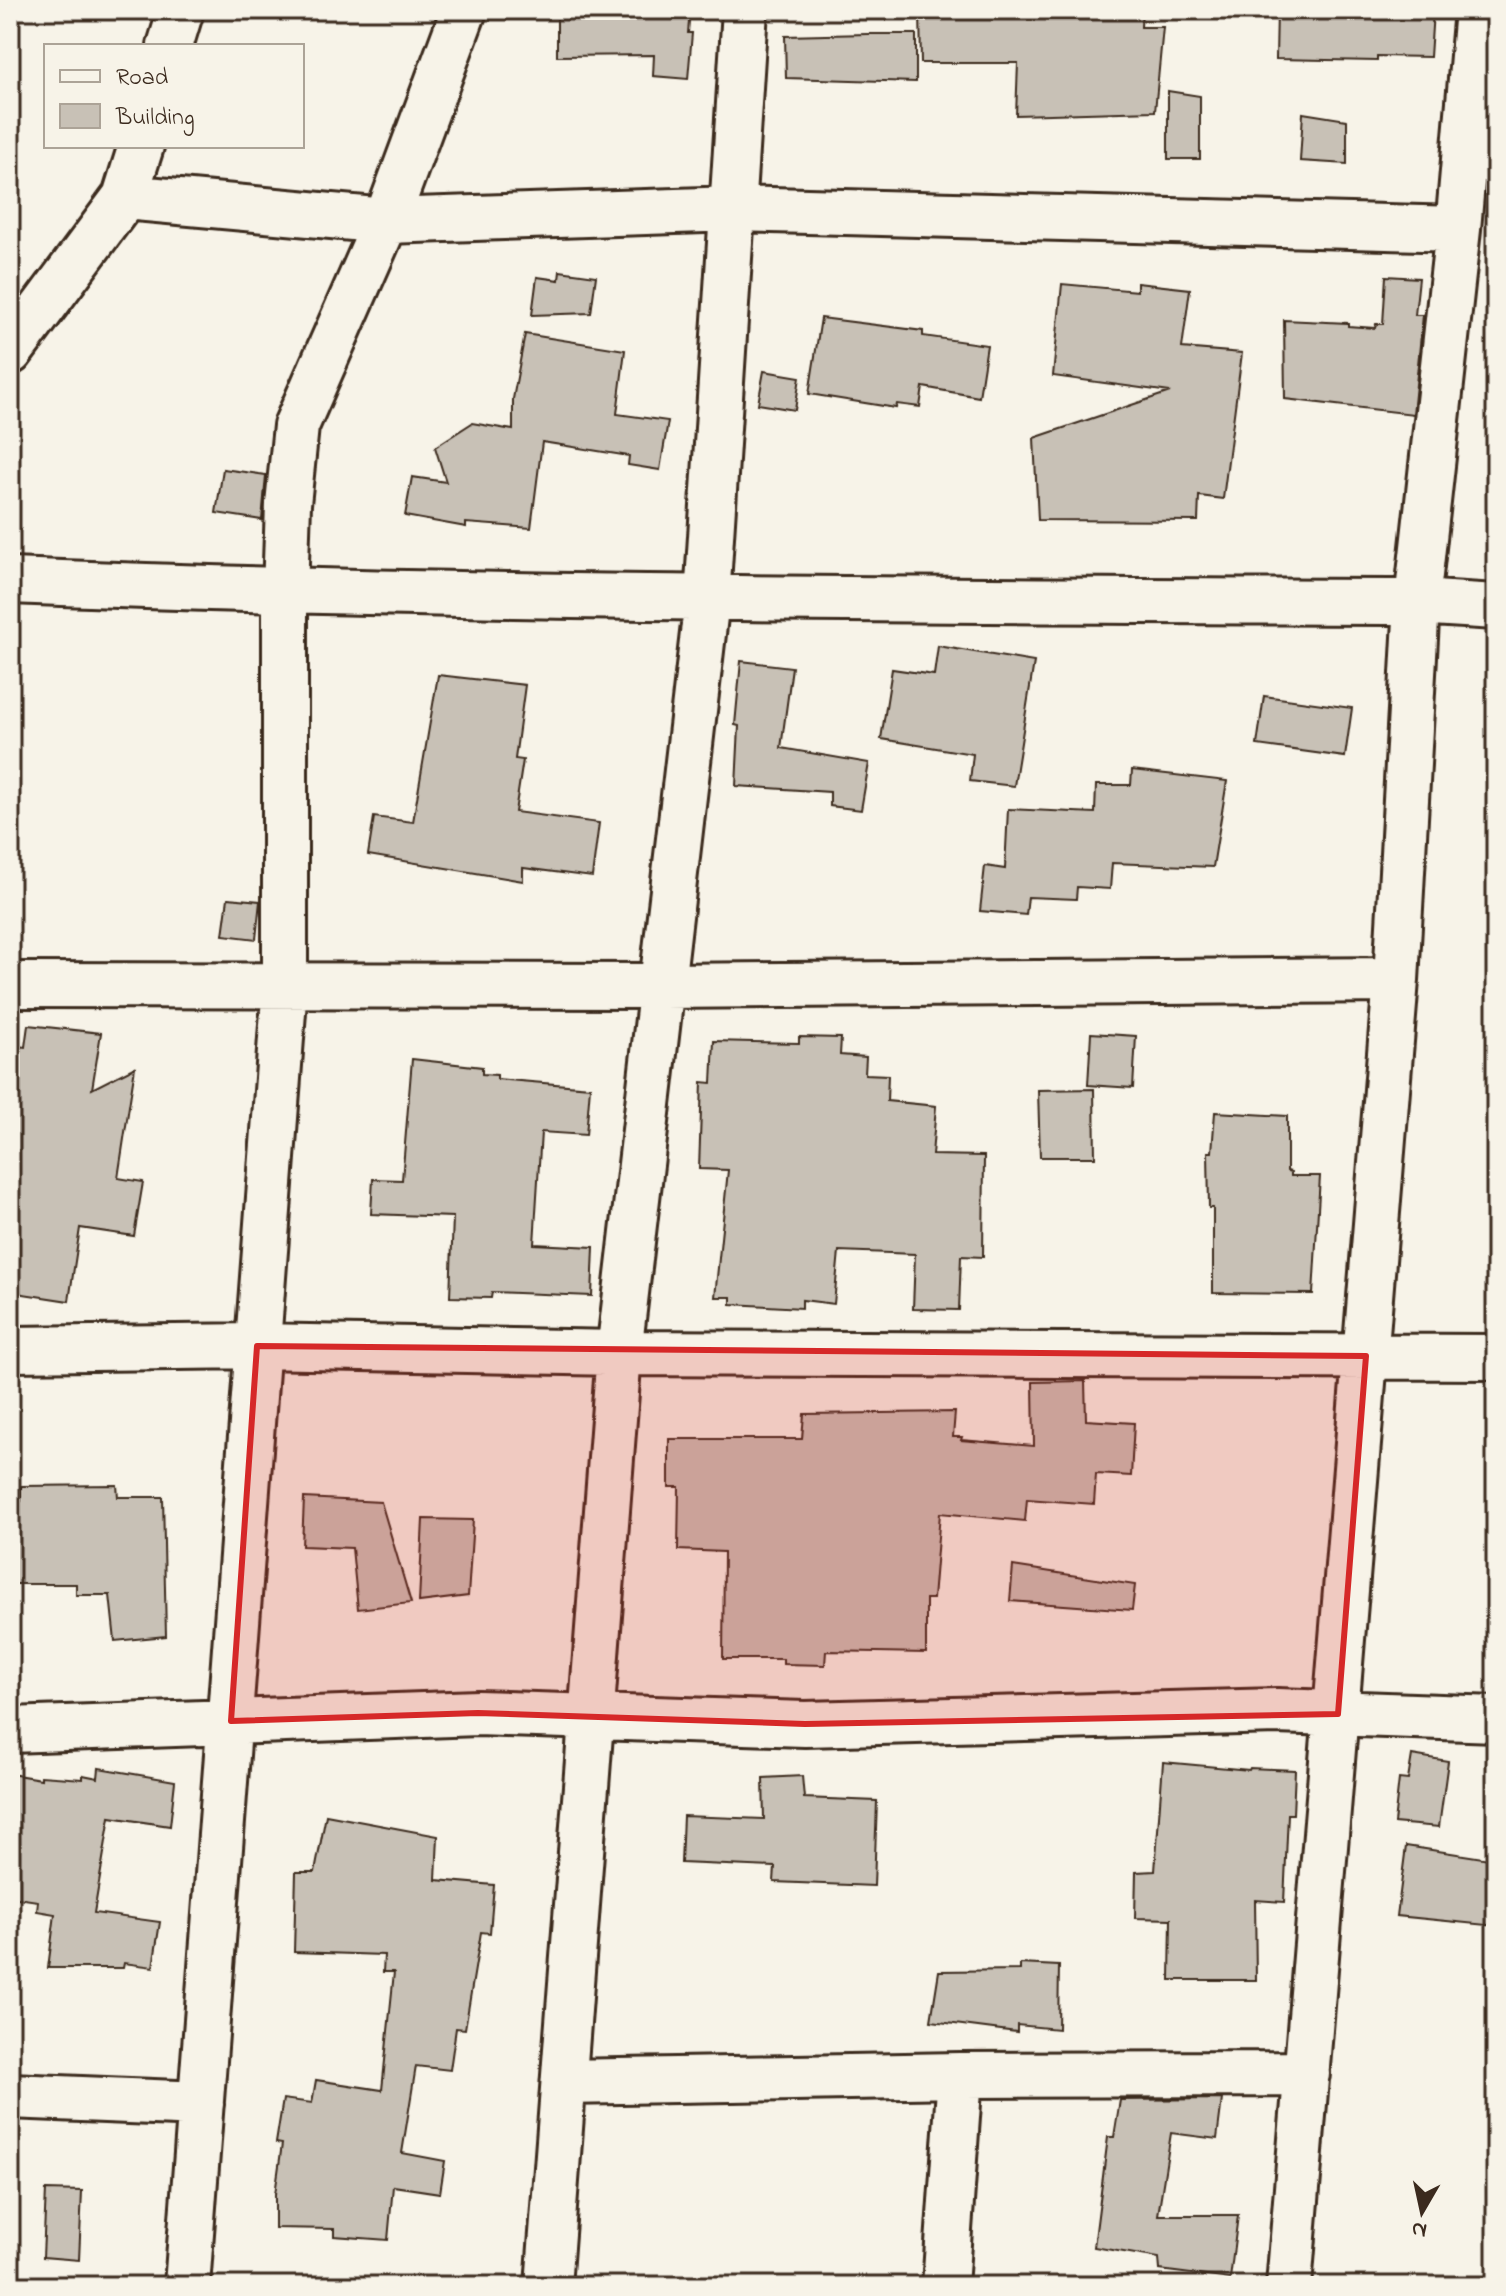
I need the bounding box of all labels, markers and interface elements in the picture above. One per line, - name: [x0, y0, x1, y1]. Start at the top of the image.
- legend: [44, 44, 304, 148]
- text: Road: [116, 61, 169, 96]
- text: Building: [115, 101, 195, 136]
- north arrow: [1382, 2172, 1462, 2252]
- text: N: [1409, 2212, 1429, 2246]

